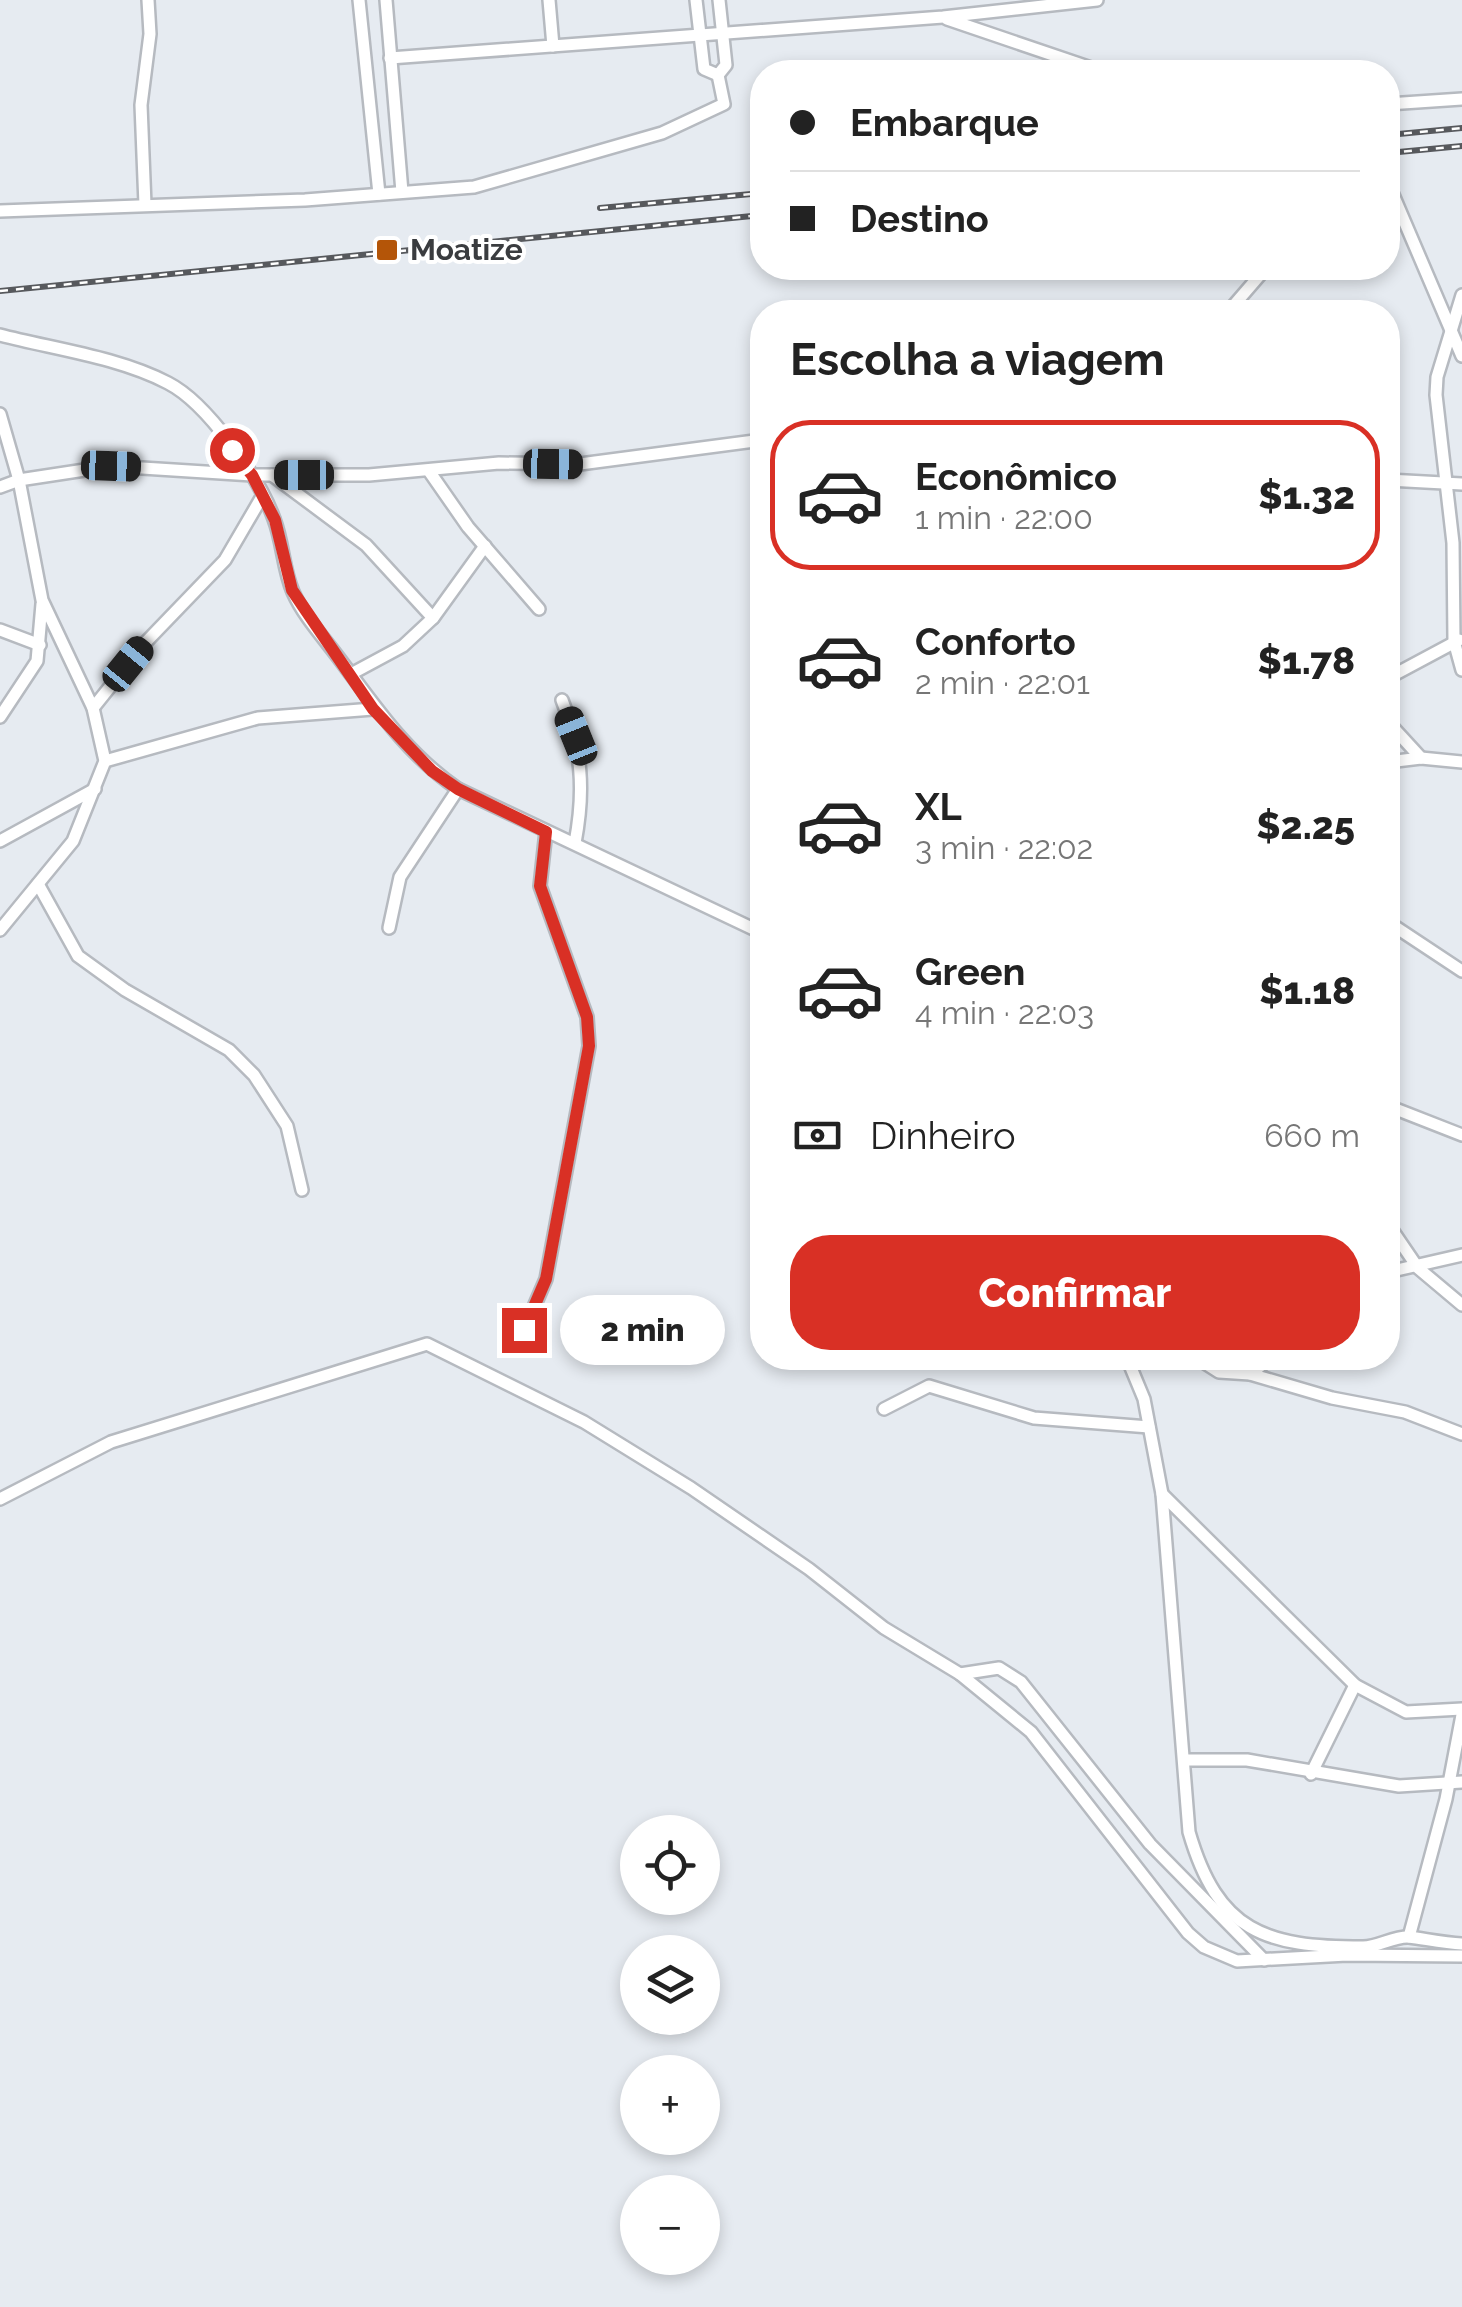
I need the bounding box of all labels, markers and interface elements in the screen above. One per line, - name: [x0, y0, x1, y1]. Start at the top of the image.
- text: Embarque: [850, 100, 1039, 145]
- text: Destino: [850, 196, 989, 241]
- place label: Moatize: [410, 232, 523, 267]
- marker: Moatize: [374, 237, 400, 263]
- text: Escolha a viagem: [790, 333, 1165, 386]
- route start: [210, 428, 255, 473]
- car: [523, 448, 583, 480]
- car: [80, 450, 142, 482]
- icon: car: [795, 450, 885, 540]
- text: Econômico: [915, 454, 1117, 499]
- car: [274, 460, 334, 490]
- text: $1.32: [1258, 473, 1355, 518]
- text: 1 min · 22:00: [915, 499, 1093, 536]
- icon: car: [795, 615, 885, 705]
- text: Conforto: [915, 619, 1076, 664]
- car: [97, 631, 159, 697]
- text: $1.78: [1258, 638, 1355, 683]
- text: 2 min · 22:01: [915, 664, 1090, 701]
- car: [551, 703, 601, 769]
- icon: car: [795, 780, 885, 870]
- text: XL: [915, 784, 962, 829]
- text: $2.25: [1256, 803, 1355, 848]
- text: 3 min · 22:02: [915, 829, 1093, 866]
- icon: car: [795, 945, 885, 1035]
- text: Green: [915, 949, 1025, 994]
- text: $1.18: [1259, 968, 1355, 1013]
- text: 4 min · 22:03: [915, 994, 1094, 1031]
- icon: cash: [790, 1108, 845, 1163]
- text: Dinheiro: [870, 1113, 1016, 1158]
- text: 660 m: [1264, 1117, 1360, 1154]
- button: Confirmar: [790, 1235, 1360, 1350]
- callout: 2 min: [559, 1295, 724, 1365]
- route end: [502, 1308, 547, 1353]
- text: 2 min: [600, 1311, 685, 1348]
- map controls: [620, 1815, 720, 2275]
- button: locate: [620, 1815, 720, 1915]
- button: layers: [620, 1935, 720, 2035]
- button: +: [620, 2055, 720, 2155]
- button: −: [620, 2175, 720, 2275]

